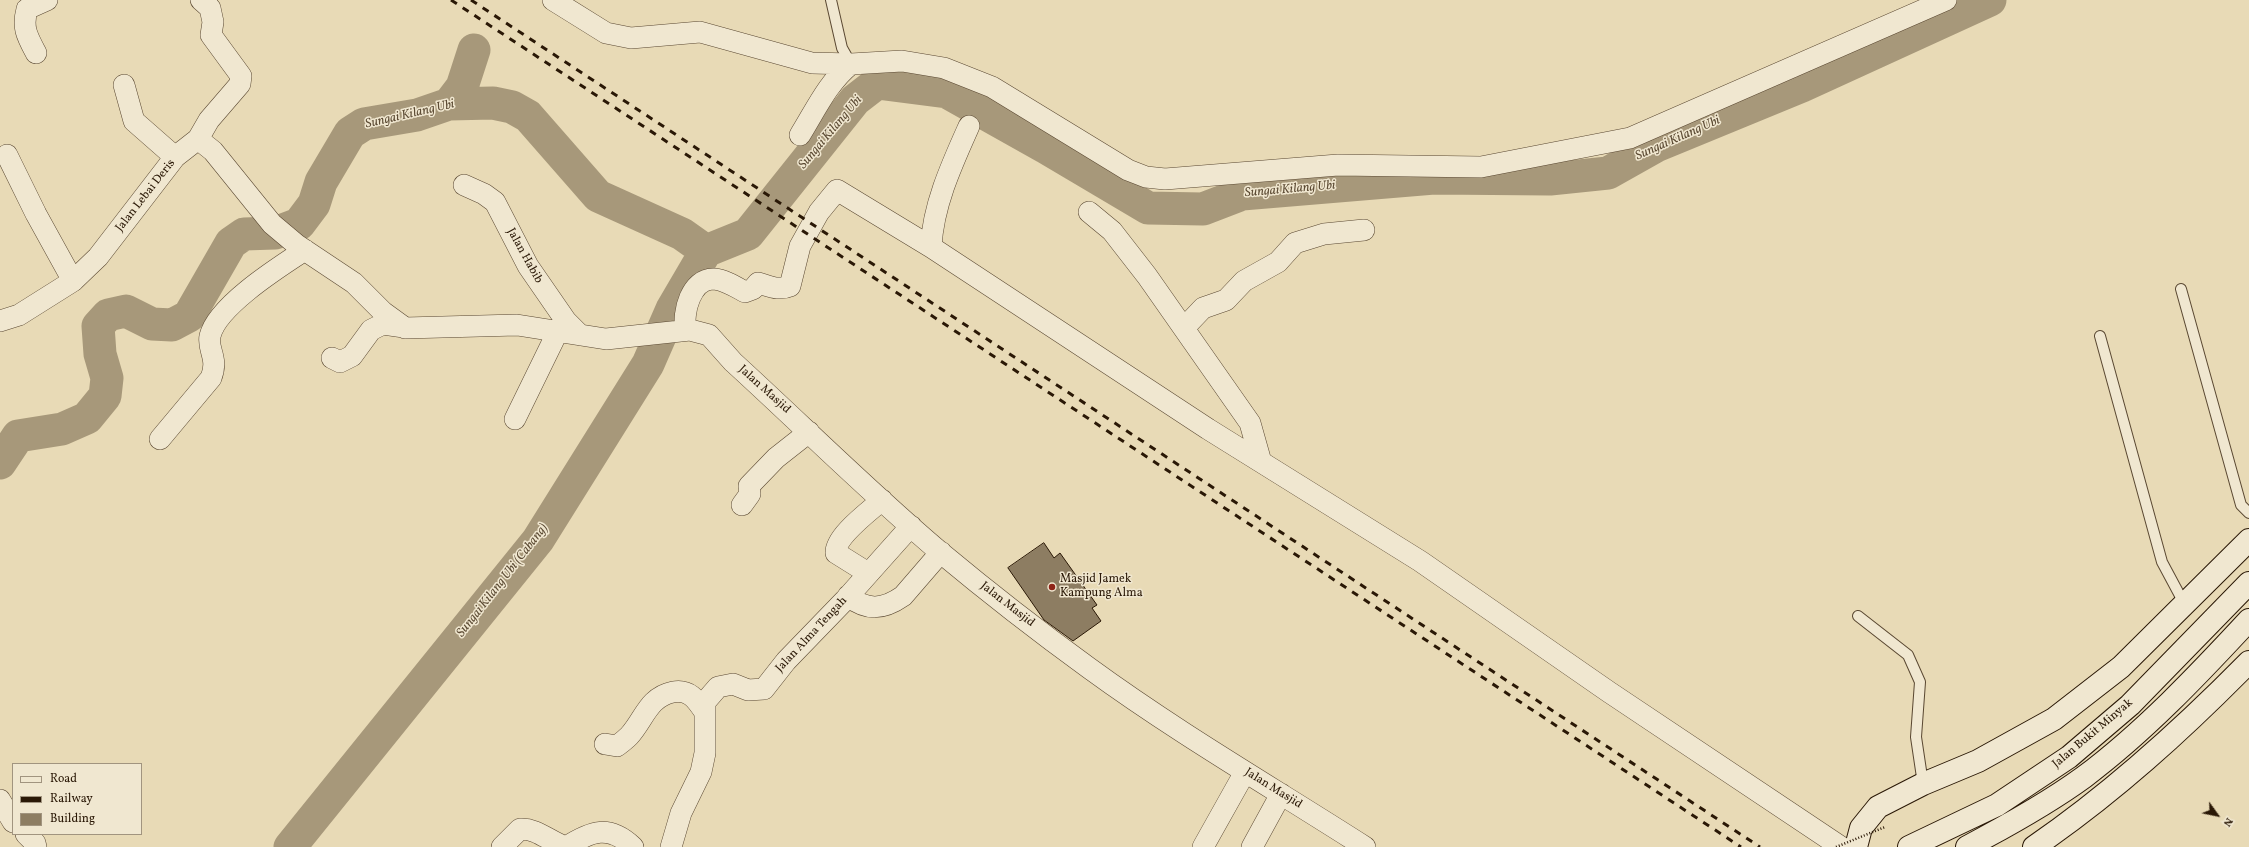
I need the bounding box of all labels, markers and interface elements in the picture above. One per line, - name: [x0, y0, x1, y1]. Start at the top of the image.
- water label: Sungai Kilang Ubi: [796, 93, 866, 173]
- water label: Sungai Kilang Ubi: [364, 97, 456, 133]
- water label: Sungai Kilang Ubi: [1633, 113, 1723, 165]
- street label: Jalan Lebai Deris: [113, 157, 179, 235]
- water label: Sungai Kilang Ubi: [1244, 178, 1336, 202]
- street label: Jalan Habib: [503, 226, 545, 286]
- street label: Jalan Masjid: [735, 363, 793, 417]
- water label: Sungai Kilang Ubi (Cabang): [454, 521, 552, 641]
- place label: Masjid Jamek Kampung Alma: [1060, 573, 1143, 601]
- street label: Jalan Masjid: [977, 579, 1037, 631]
- marker: Masjid Jamek Kampung Alma: [1047, 582, 1057, 592]
- street label: Jalan Alma Tengah: [773, 594, 851, 676]
- street label: Jalan Bukit Minyak: [2050, 696, 2136, 772]
- legend: [12, 763, 142, 835]
- street label: Jalan Masjid: [1242, 766, 1304, 812]
- text: Road: [50, 771, 77, 787]
- text: Railway: [50, 791, 93, 807]
- north arrow: [2197, 795, 2237, 835]
- text: Building: [50, 811, 95, 827]
- text: N: [2219, 814, 2236, 829]

